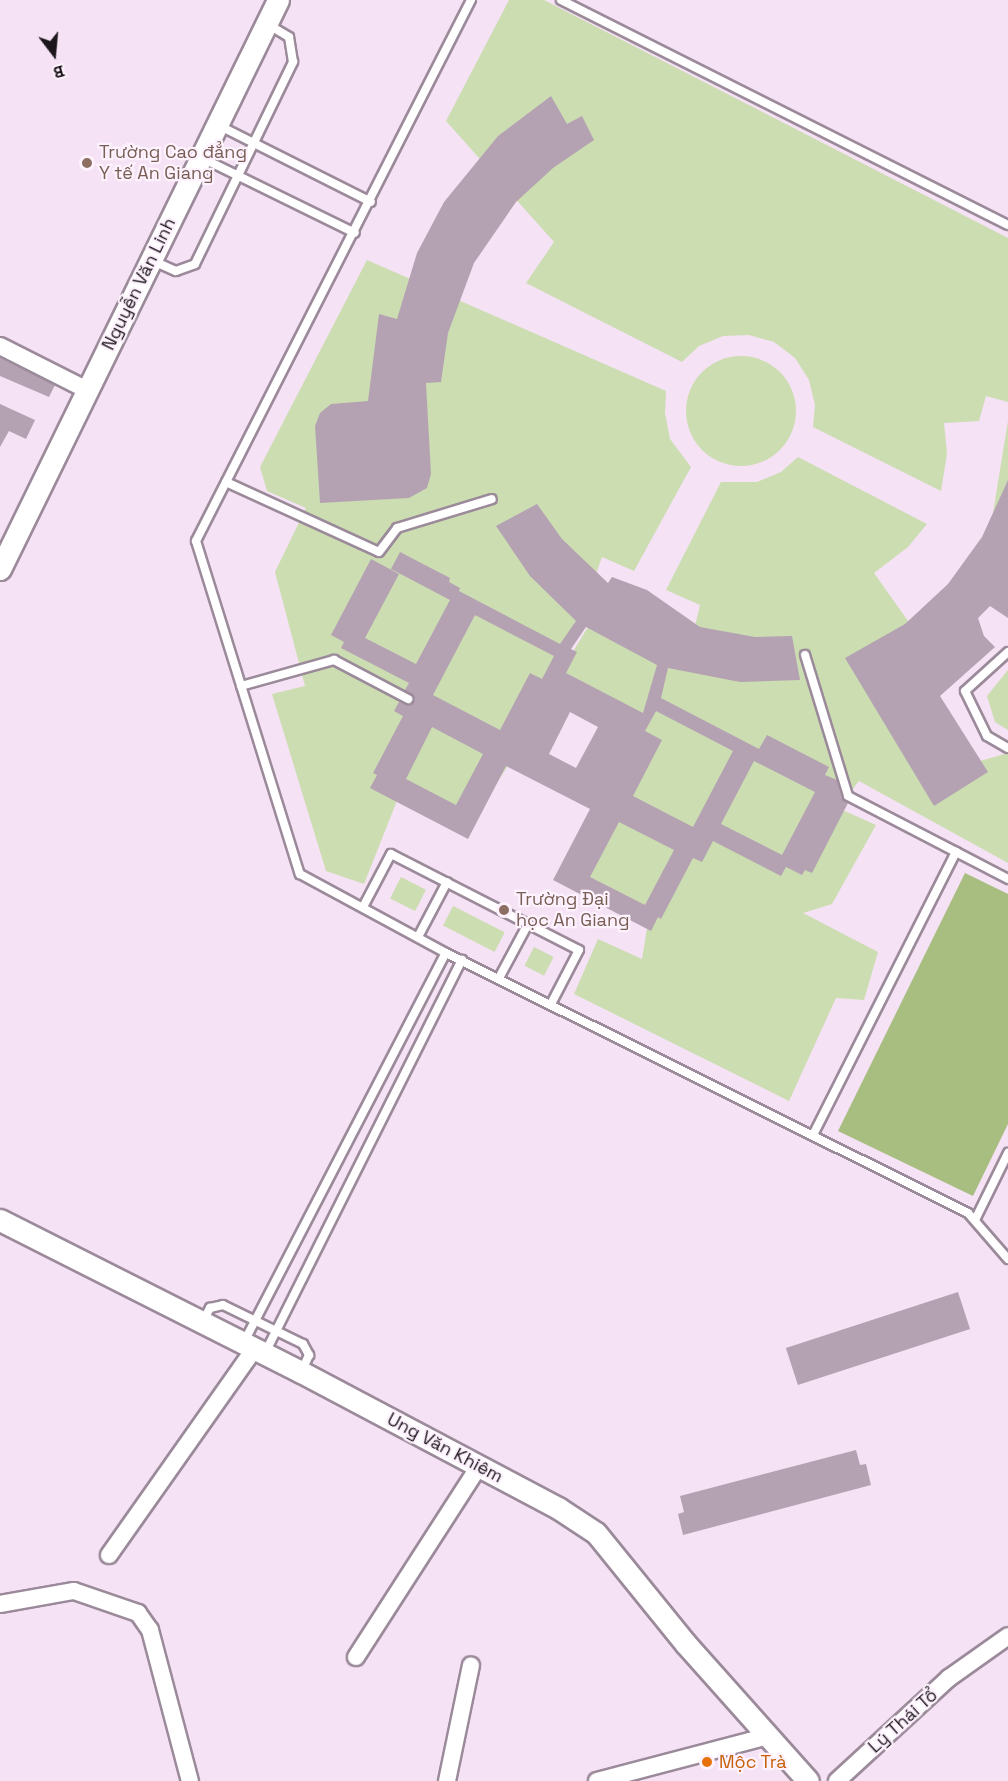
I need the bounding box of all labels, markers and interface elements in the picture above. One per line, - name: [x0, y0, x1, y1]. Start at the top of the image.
- north arrow: [24, 24, 84, 84]
- text: B: [51, 60, 67, 83]
- place label: Trường Cao đẳng Y tế An Giang: [99, 142, 247, 184]
- marker: Trường Cao đẳng Y tế An Giang: [80, 156, 94, 170]
- street label: Nguyễn Văn Linh: [98, 214, 180, 354]
- place label: Trường Đại học An Giang: [516, 889, 630, 932]
- marker: Trường Đại học An Giang: [497, 903, 511, 917]
- street label: Ung Văn Khiêm: [383, 1408, 507, 1488]
- street label: Lý Thái Tổ: [864, 1684, 942, 1758]
- place label: Mộc Trà: [719, 1751, 787, 1773]
- marker: Mộc Trà: [700, 1755, 714, 1769]

